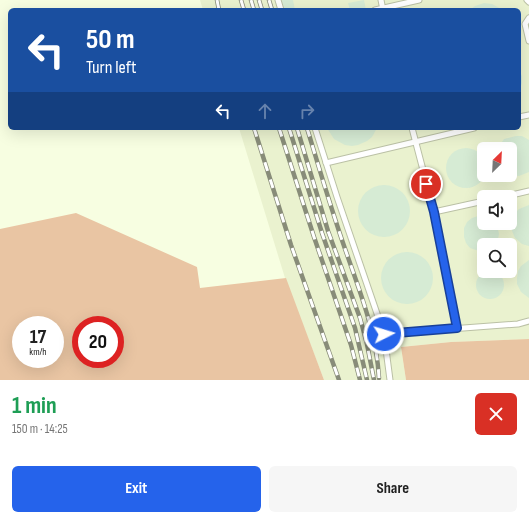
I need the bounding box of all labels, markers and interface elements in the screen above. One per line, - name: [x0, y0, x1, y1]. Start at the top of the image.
- text: 50 m: [86, 23, 135, 56]
- icon: left: [20, 24, 72, 76]
- text: Turn left: [86, 57, 137, 78]
- icon: left: [212, 100, 234, 122]
- icon: ahead: [254, 100, 276, 122]
- icon: right: [296, 100, 318, 122]
- north arrow: [477, 142, 517, 182]
- map controls: [477, 142, 517, 278]
- pin: [409, 167, 443, 201]
- icon: arrive: [415, 173, 437, 195]
- button: sound: [477, 190, 517, 230]
- button: search: [477, 238, 517, 278]
- position arrow: [363, 313, 405, 355]
- speed limit sign: 20: [72, 316, 124, 368]
- text: 17: [30, 325, 46, 349]
- text: km/h: [29, 346, 47, 358]
- text: 1 min: [12, 391, 57, 420]
- button: close: [475, 393, 517, 435]
- text: 150 m · 14:25: [12, 421, 68, 437]
- button: Exit: [12, 466, 261, 512]
- button: Share: [269, 466, 517, 512]

